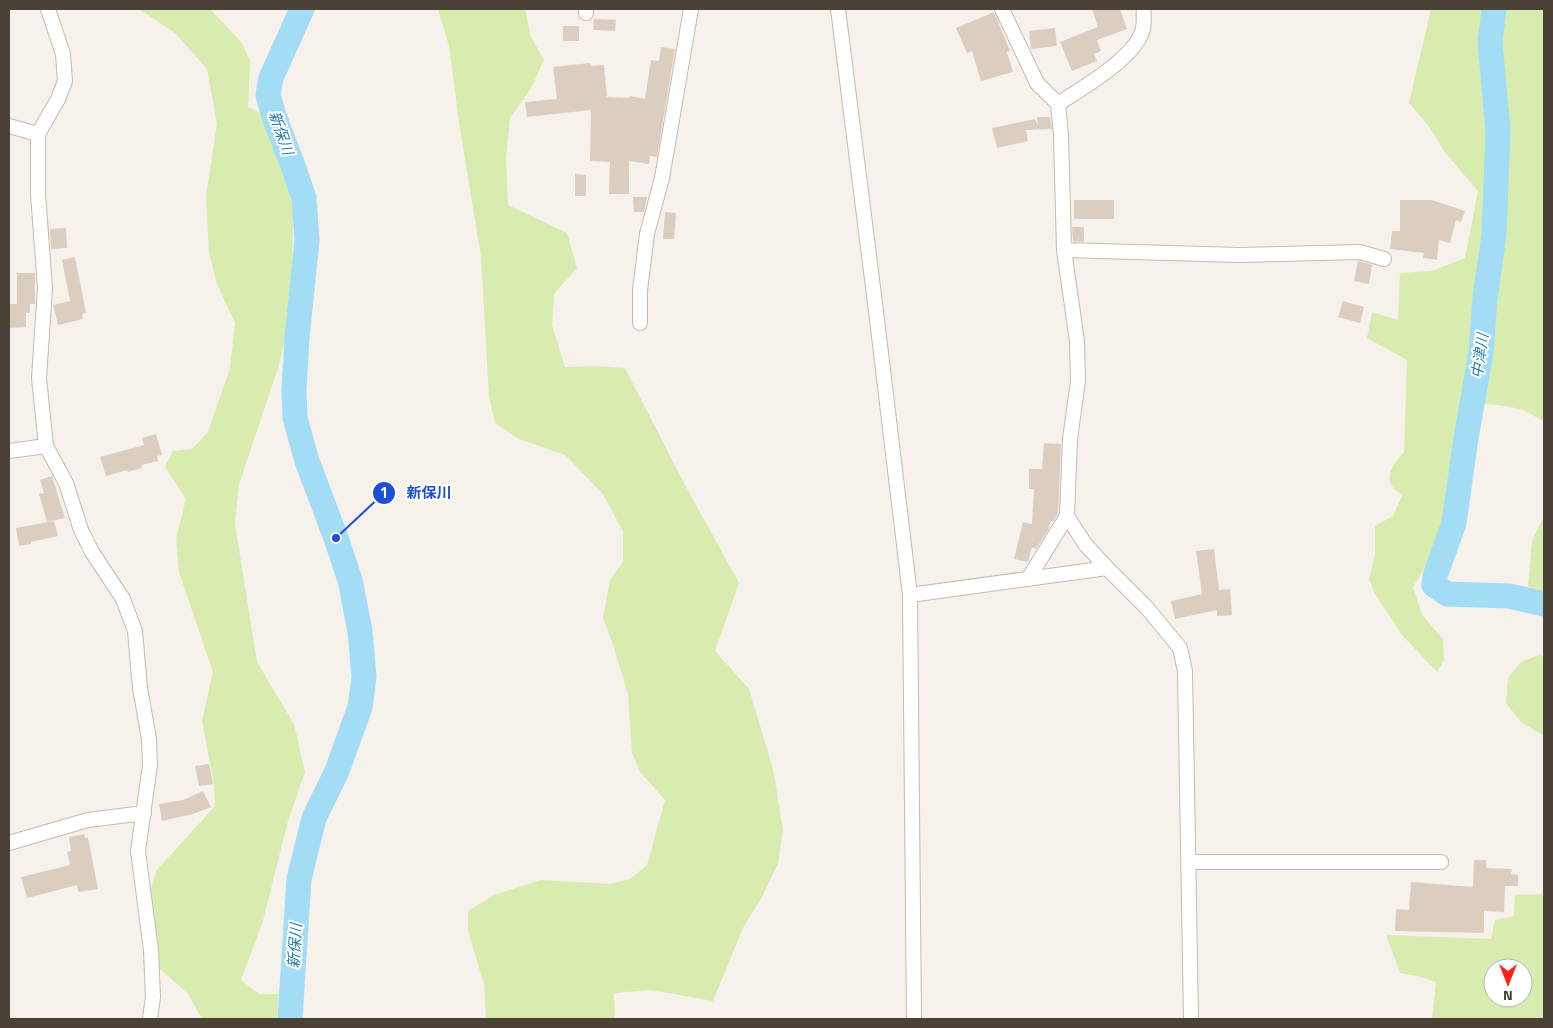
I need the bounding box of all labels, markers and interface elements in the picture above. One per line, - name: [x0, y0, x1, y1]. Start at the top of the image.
- water label: 新保川: [263, 108, 300, 160]
- water label: 中津川: [1465, 330, 1494, 380]
- callout: 新保川: [372, 478, 462, 508]
- text: 1: [380, 481, 388, 504]
- text: 新保川: [406, 481, 452, 504]
- water label: 新保川: [281, 921, 308, 969]
- north arrow: [1483, 958, 1533, 1008]
- text: N: [1503, 986, 1513, 1007]

